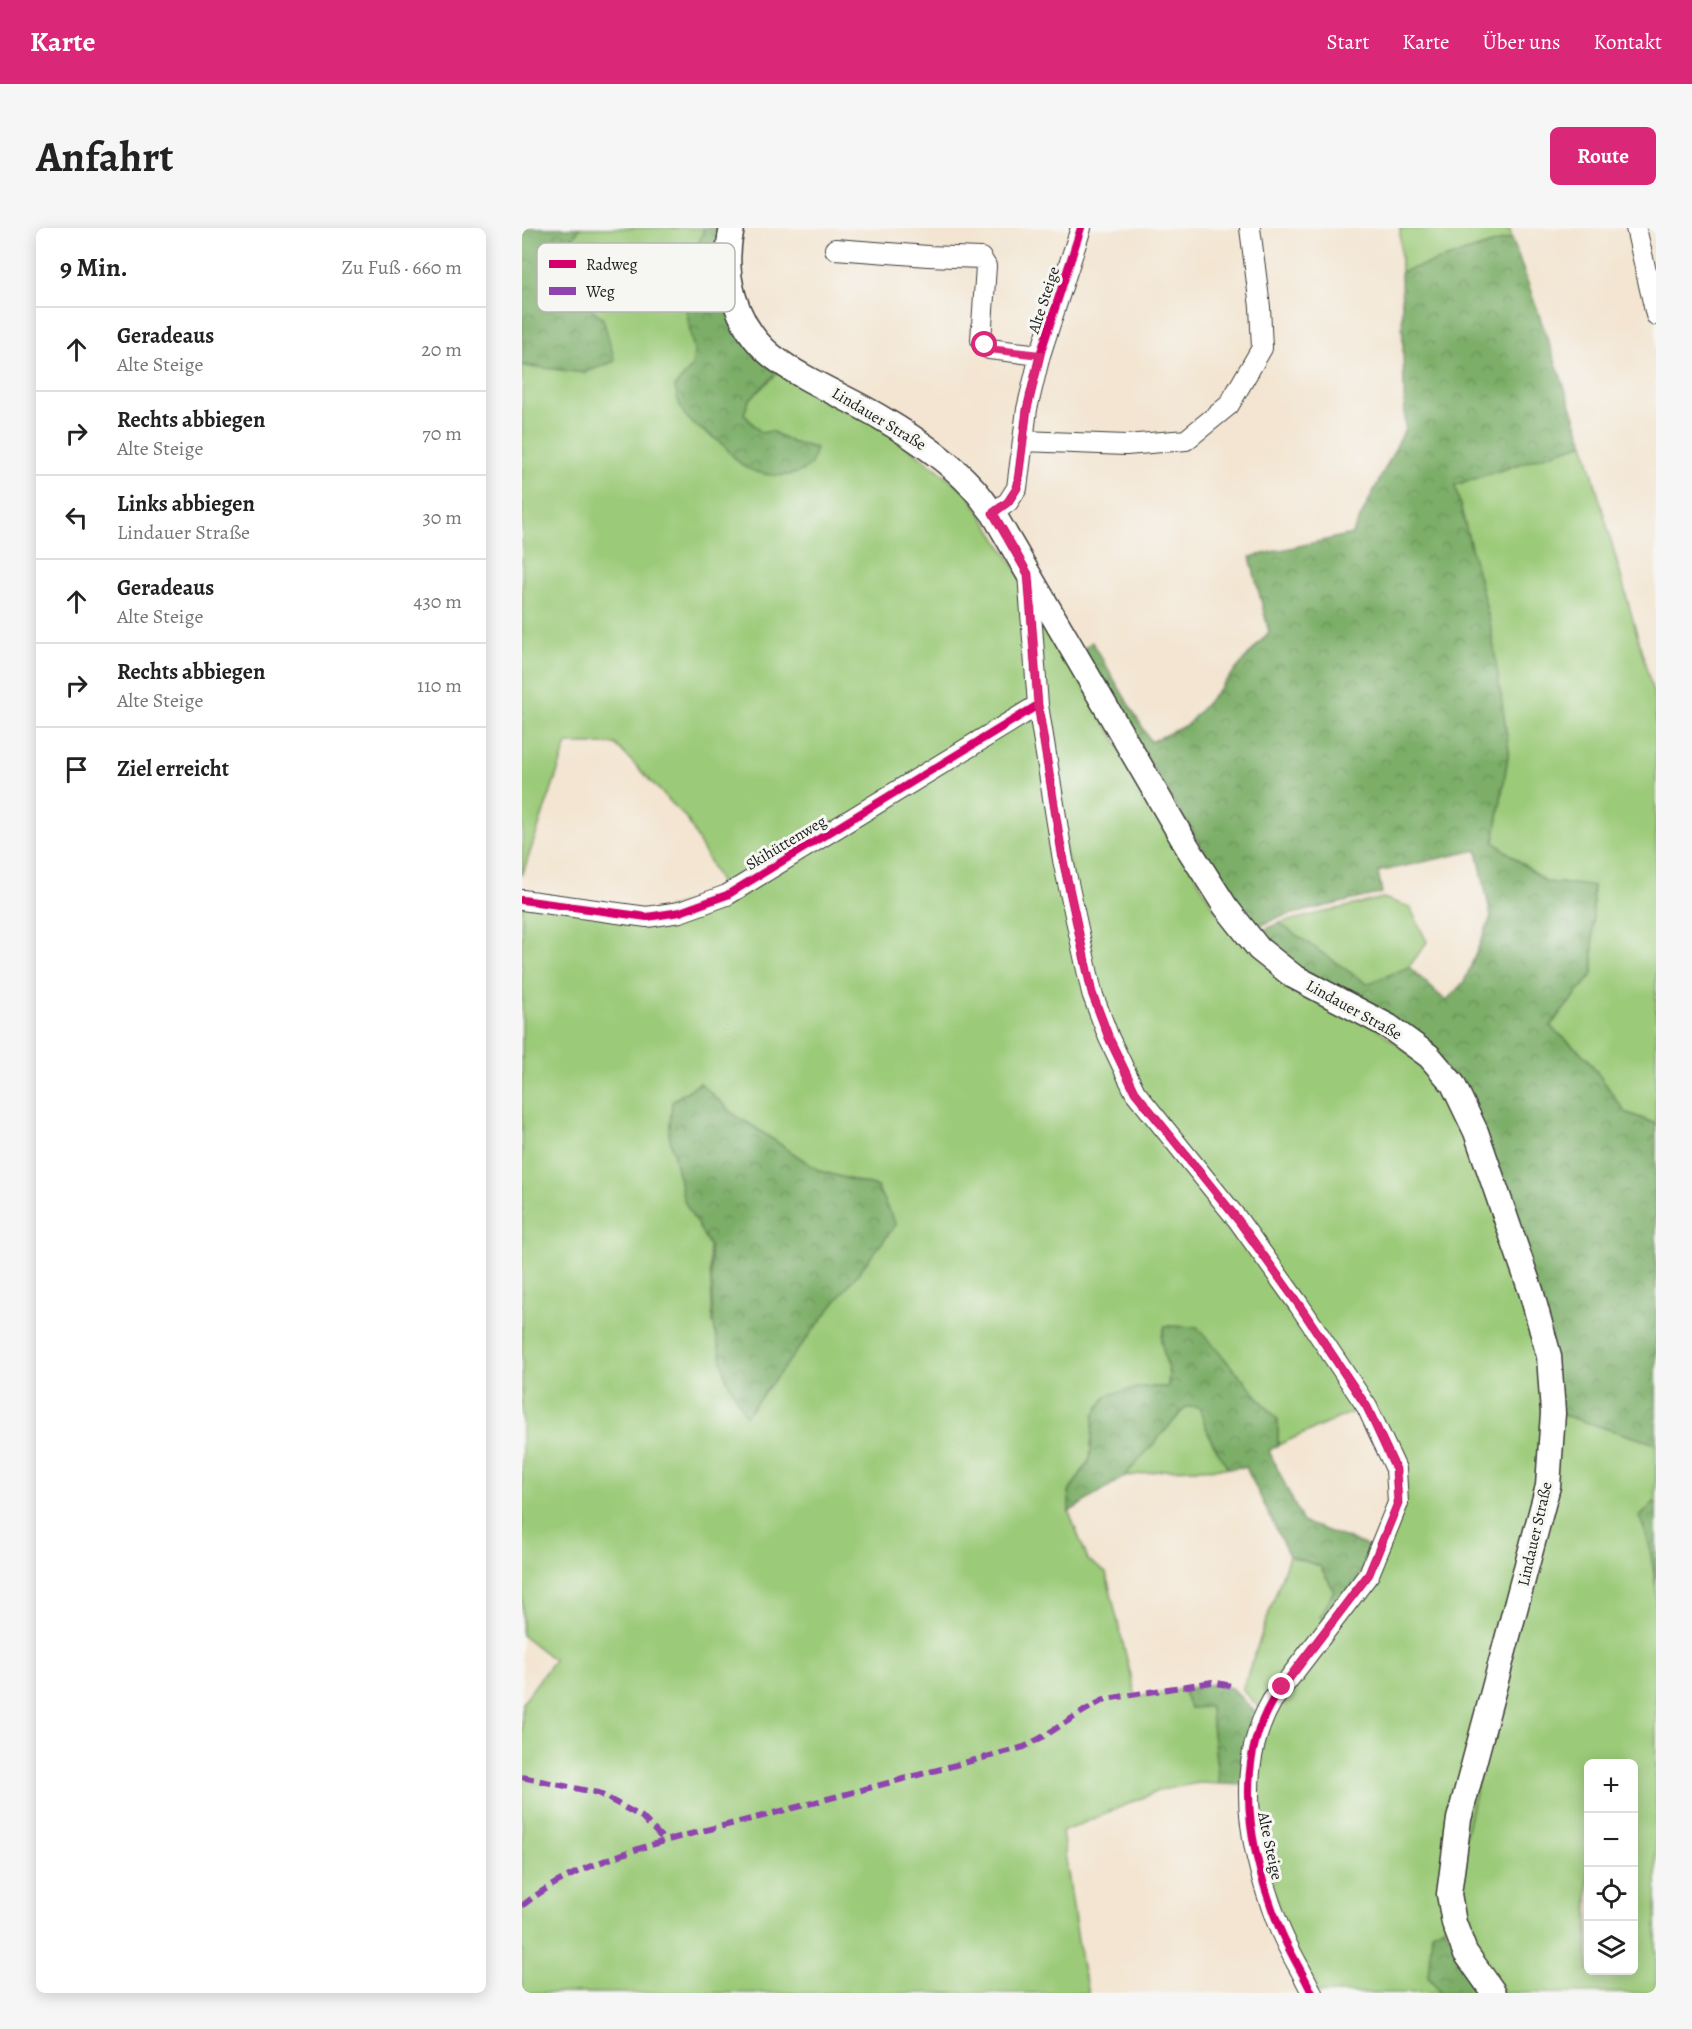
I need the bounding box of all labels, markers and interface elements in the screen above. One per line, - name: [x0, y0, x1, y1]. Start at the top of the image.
- text: Karte: [30, 23, 95, 61]
- text: Start: [1327, 28, 1369, 56]
- text: Karte: [1402, 28, 1450, 56]
- text: Über uns: [1483, 28, 1560, 56]
- text: Kontakt: [1593, 28, 1662, 56]
- button: Route: [1550, 127, 1656, 185]
- text: Anfahrt: [36, 128, 173, 185]
- legend: [537, 243, 735, 312]
- text: 9 Min.: [60, 250, 128, 285]
- text: Zu Fuß · 660 m: [342, 254, 462, 281]
- text: Radweg: [586, 254, 638, 276]
- street label: Alte Steige: [1023, 264, 1065, 337]
- text: Weg: [585, 281, 615, 303]
- text: Geradeaus: [117, 321, 214, 351]
- route start: [971, 331, 997, 357]
- icon: ahead: [60, 333, 93, 366]
- text: 20 m: [421, 336, 462, 363]
- text: Alte Steige: [117, 351, 203, 378]
- street label: Lindauer Straße: [828, 382, 930, 456]
- text: Rechts abbiegen: [117, 405, 265, 435]
- icon: right: [60, 417, 93, 450]
- text: 70 m: [422, 420, 462, 447]
- text: Alte Steige: [117, 435, 203, 462]
- text: Links abbiegen: [117, 489, 255, 519]
- icon: left: [60, 501, 93, 534]
- text: 30 m: [422, 504, 462, 531]
- text: Lindauer Straße: [117, 519, 250, 546]
- text: Geradeaus: [117, 573, 214, 603]
- icon: ahead: [60, 585, 93, 618]
- text: 430 m: [413, 588, 462, 615]
- text: Alte Steige: [117, 603, 203, 630]
- text: Rechts abbiegen: [117, 657, 265, 687]
- icon: right: [60, 669, 93, 702]
- text: 110 m: [417, 672, 462, 699]
- text: Alte Steige: [117, 687, 203, 714]
- icon: arrive: [60, 753, 93, 786]
- text: Ziel erreicht: [117, 754, 229, 784]
- street label: Skihüttenweg: [742, 810, 830, 876]
- street label: Lindauer Straße: [1302, 975, 1406, 1045]
- street label: Lindauer Straße: [1512, 1480, 1558, 1588]
- route end: [1268, 1673, 1294, 1699]
- map controls: [1584, 1759, 1638, 1975]
- button: +: [1584, 1759, 1638, 1813]
- street label: Alte Steige: [1252, 1809, 1288, 1882]
- button: −: [1584, 1813, 1638, 1867]
- button: locate: [1584, 1867, 1638, 1921]
- button: layers: [1584, 1921, 1638, 1975]

